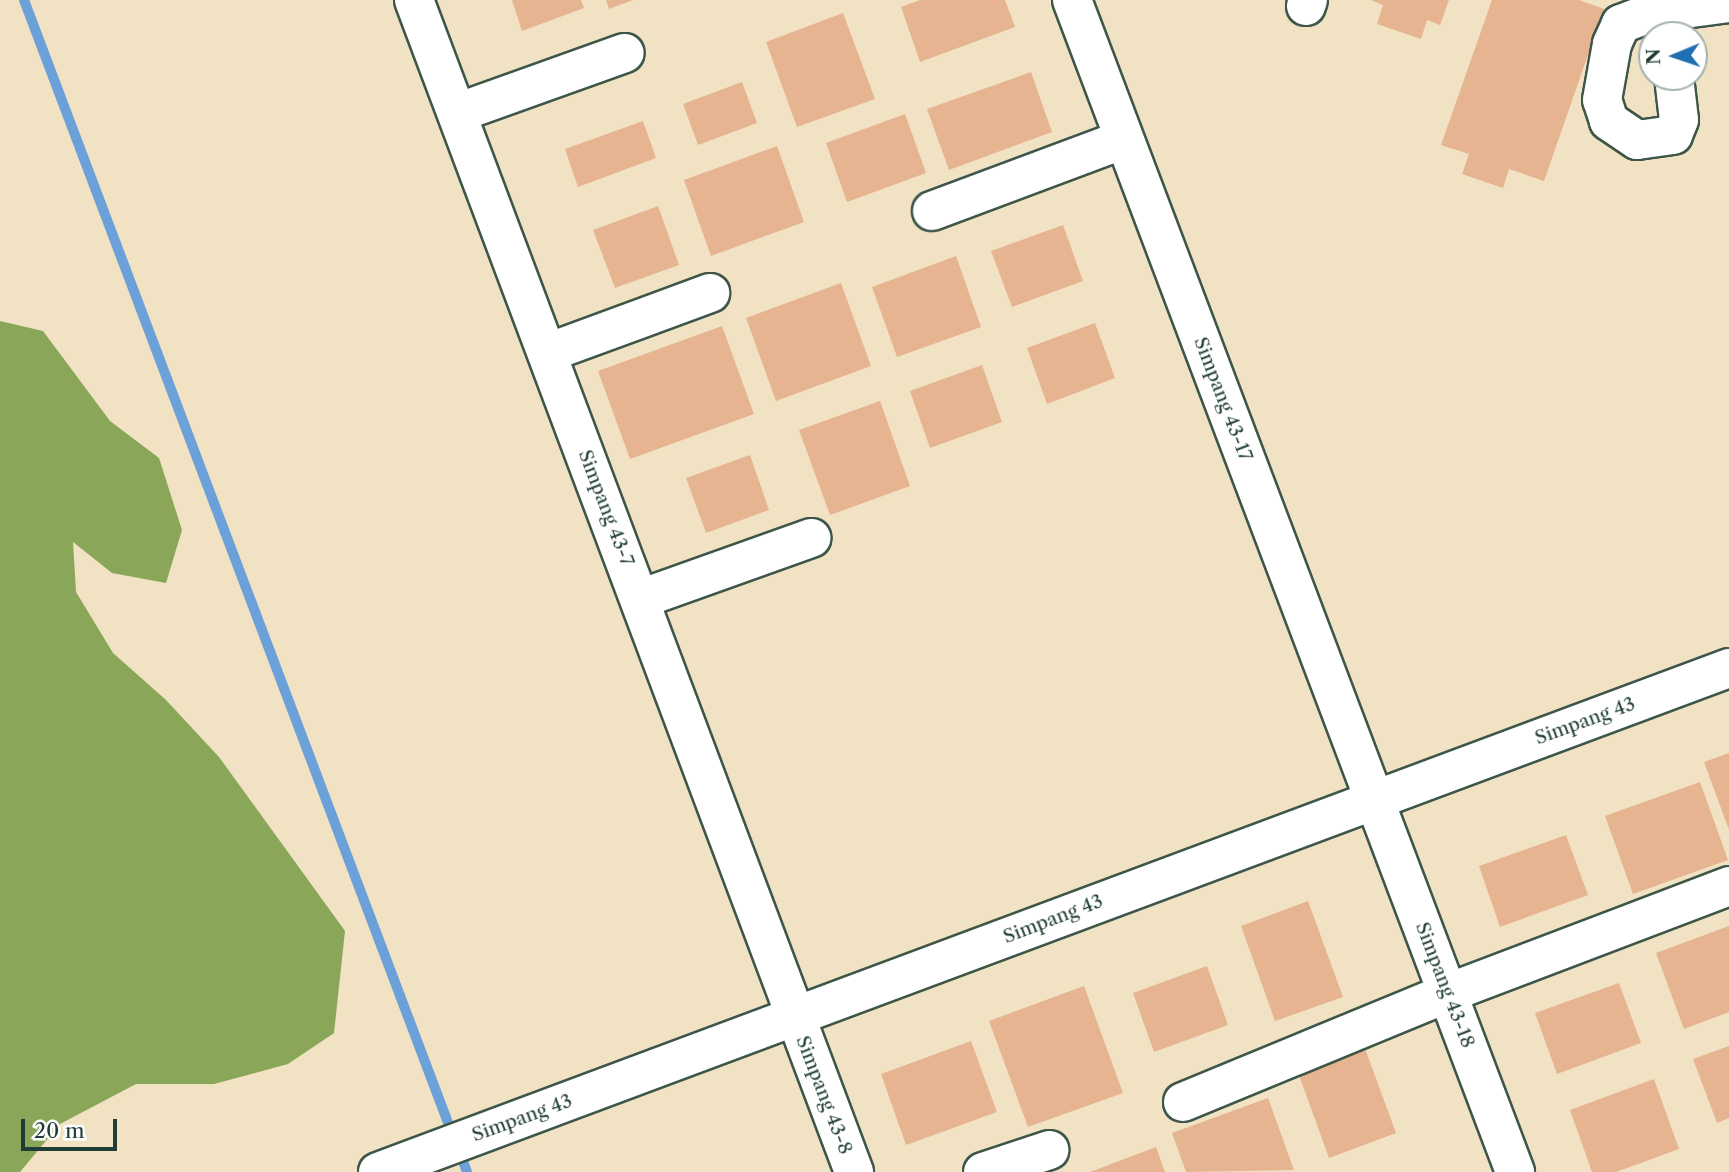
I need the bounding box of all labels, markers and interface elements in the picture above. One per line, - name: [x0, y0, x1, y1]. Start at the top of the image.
- north arrow: [1638, 21, 1708, 91]
- text: N: [1642, 48, 1665, 65]
- street label: Simpang 43-17: [1189, 334, 1257, 464]
- street label: Simpang 43-7: [573, 447, 639, 569]
- street label: Simpang 43: [1532, 692, 1638, 750]
- street label: Simpang 43: [1000, 890, 1106, 948]
- street label: Simpang 43-18: [1411, 919, 1479, 1051]
- street label: Simpang 43-8: [791, 1033, 857, 1157]
- street label: Simpang 43: [469, 1089, 575, 1147]
- scale bar: [24, 1106, 121, 1150]
- text: 20 m: [34, 1118, 85, 1143]

